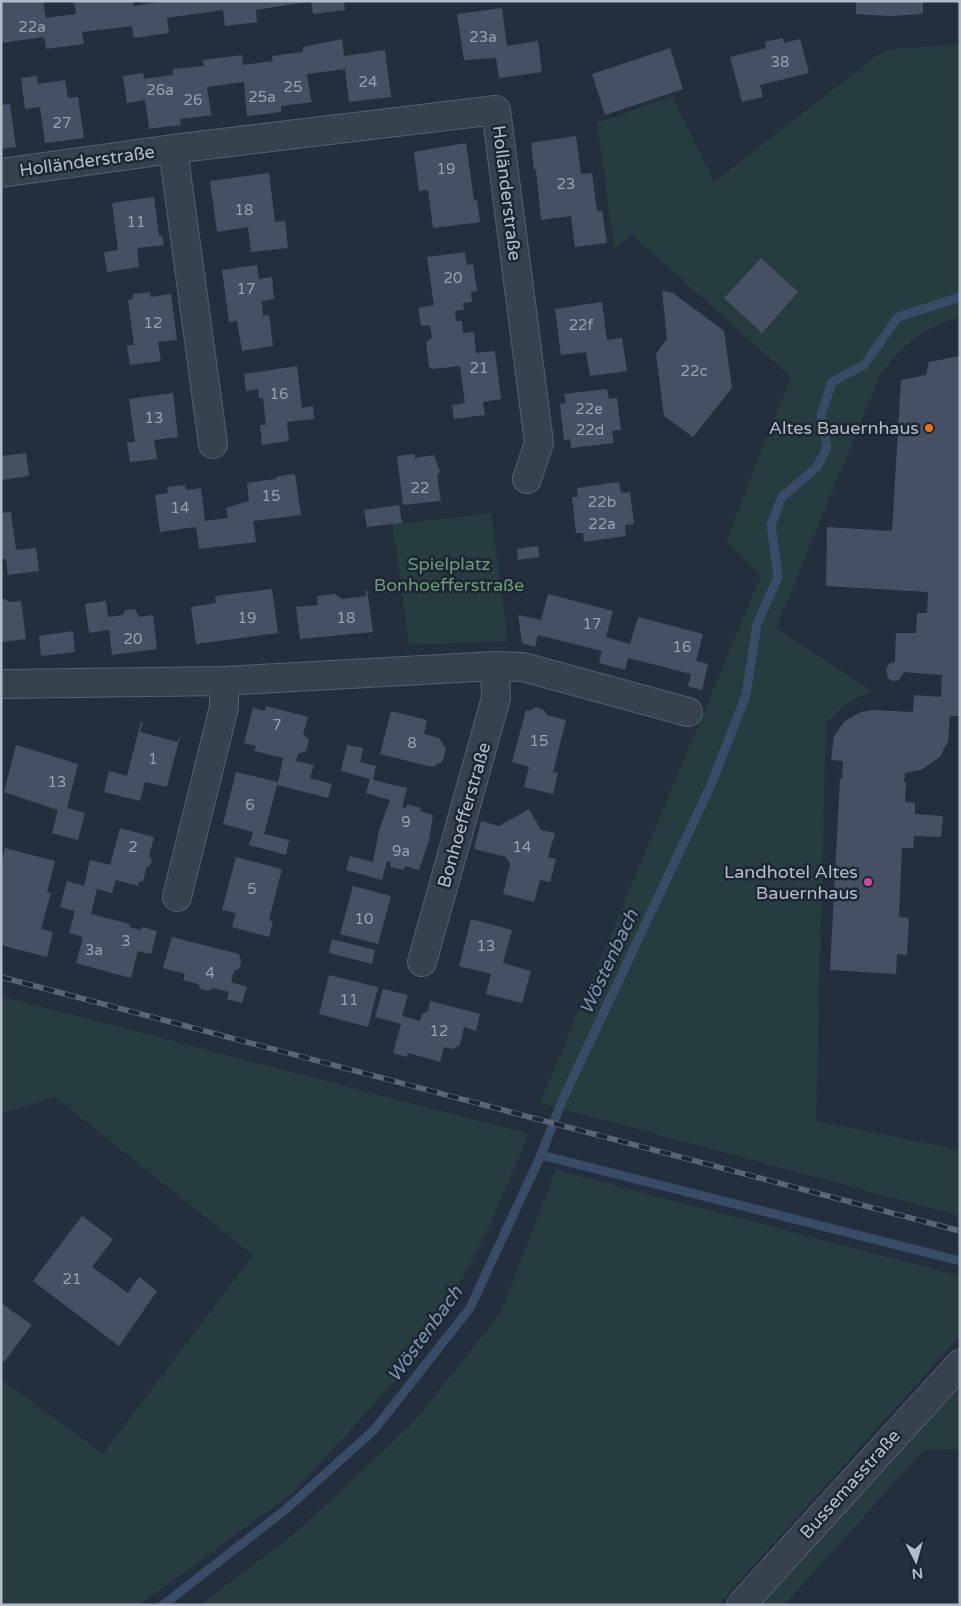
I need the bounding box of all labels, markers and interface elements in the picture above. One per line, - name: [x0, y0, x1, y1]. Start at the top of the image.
- house number: 22a: [18, 18, 46, 36]
- house number: 23a: [469, 28, 497, 46]
- house number: 38: [771, 53, 789, 71]
- house number: 24: [359, 73, 377, 91]
- house number: 25: [284, 78, 302, 96]
- house number: 26a: [146, 81, 174, 99]
- house number: 25a: [248, 88, 276, 106]
- house number: 26: [184, 91, 202, 109]
- house number: 27: [53, 114, 71, 132]
- street label: Holländerstraße: [488, 124, 526, 262]
- street label: Holländerstraße: [18, 141, 156, 181]
- house number: 19: [437, 160, 455, 178]
- house number: 23: [557, 175, 575, 193]
- house number: 18: [235, 201, 253, 219]
- house number: 11: [127, 213, 145, 231]
- house number: 20: [444, 269, 462, 287]
- house number: 17: [237, 280, 255, 298]
- house number: 12: [144, 314, 162, 332]
- house number: 22f: [569, 316, 594, 334]
- house number: 21: [470, 359, 488, 377]
- house number: 22c: [681, 362, 707, 380]
- house number: 16: [270, 385, 288, 403]
- house number: 22e: [575, 400, 603, 418]
- house number: 13: [145, 409, 163, 427]
- place label: Altes Bauernhaus: [769, 417, 919, 439]
- house number: 22d: [576, 421, 604, 439]
- marker: Altes Bauernhaus: [923, 422, 935, 434]
- house number: 22: [411, 479, 429, 497]
- house number: 15: [262, 487, 280, 505]
- house number: 22b: [588, 493, 616, 511]
- house number: 14: [171, 499, 189, 517]
- house number: 22a: [588, 515, 616, 533]
- park label: Spielplatz Bonhoefferstraße: [374, 553, 524, 596]
- house number: 19: [238, 609, 256, 627]
- house number: 18: [337, 609, 355, 627]
- house number: 17: [583, 615, 601, 633]
- house number: 20: [124, 630, 142, 648]
- house number: 16: [673, 638, 691, 656]
- house number: 7: [272, 716, 282, 734]
- house number: 15: [530, 732, 548, 750]
- house number: 8: [407, 734, 417, 752]
- street label: Bonhoefferstraße: [433, 740, 495, 890]
- house number: 1: [148, 750, 158, 768]
- house number: 13: [48, 773, 66, 791]
- house number: 6: [245, 796, 255, 814]
- house number: 9: [401, 813, 411, 831]
- house number: 2: [128, 838, 138, 856]
- house number: 14: [513, 838, 531, 856]
- house number: 9a: [392, 842, 410, 860]
- place label: Landhotel Altes Bauernhaus: [724, 861, 858, 904]
- marker: Landhotel Altes Bauernhaus: [862, 876, 874, 888]
- house number: 5: [247, 880, 257, 898]
- water label: Wöstenbach: [575, 906, 643, 1018]
- house number: 10: [355, 910, 373, 928]
- house number: 3: [121, 932, 131, 950]
- house number: 13: [477, 937, 495, 955]
- house number: 3a: [85, 941, 103, 959]
- house number: 4: [205, 964, 215, 982]
- house number: 11: [340, 991, 358, 1009]
- house number: 12: [430, 1022, 448, 1040]
- house number: 21: [63, 1270, 81, 1288]
- water label: Wöstenbach: [383, 1282, 467, 1386]
- street label: Bussemasstraße: [795, 1425, 905, 1543]
- north arrow: [891, 1536, 941, 1586]
- text: N: [911, 1564, 924, 1582]

